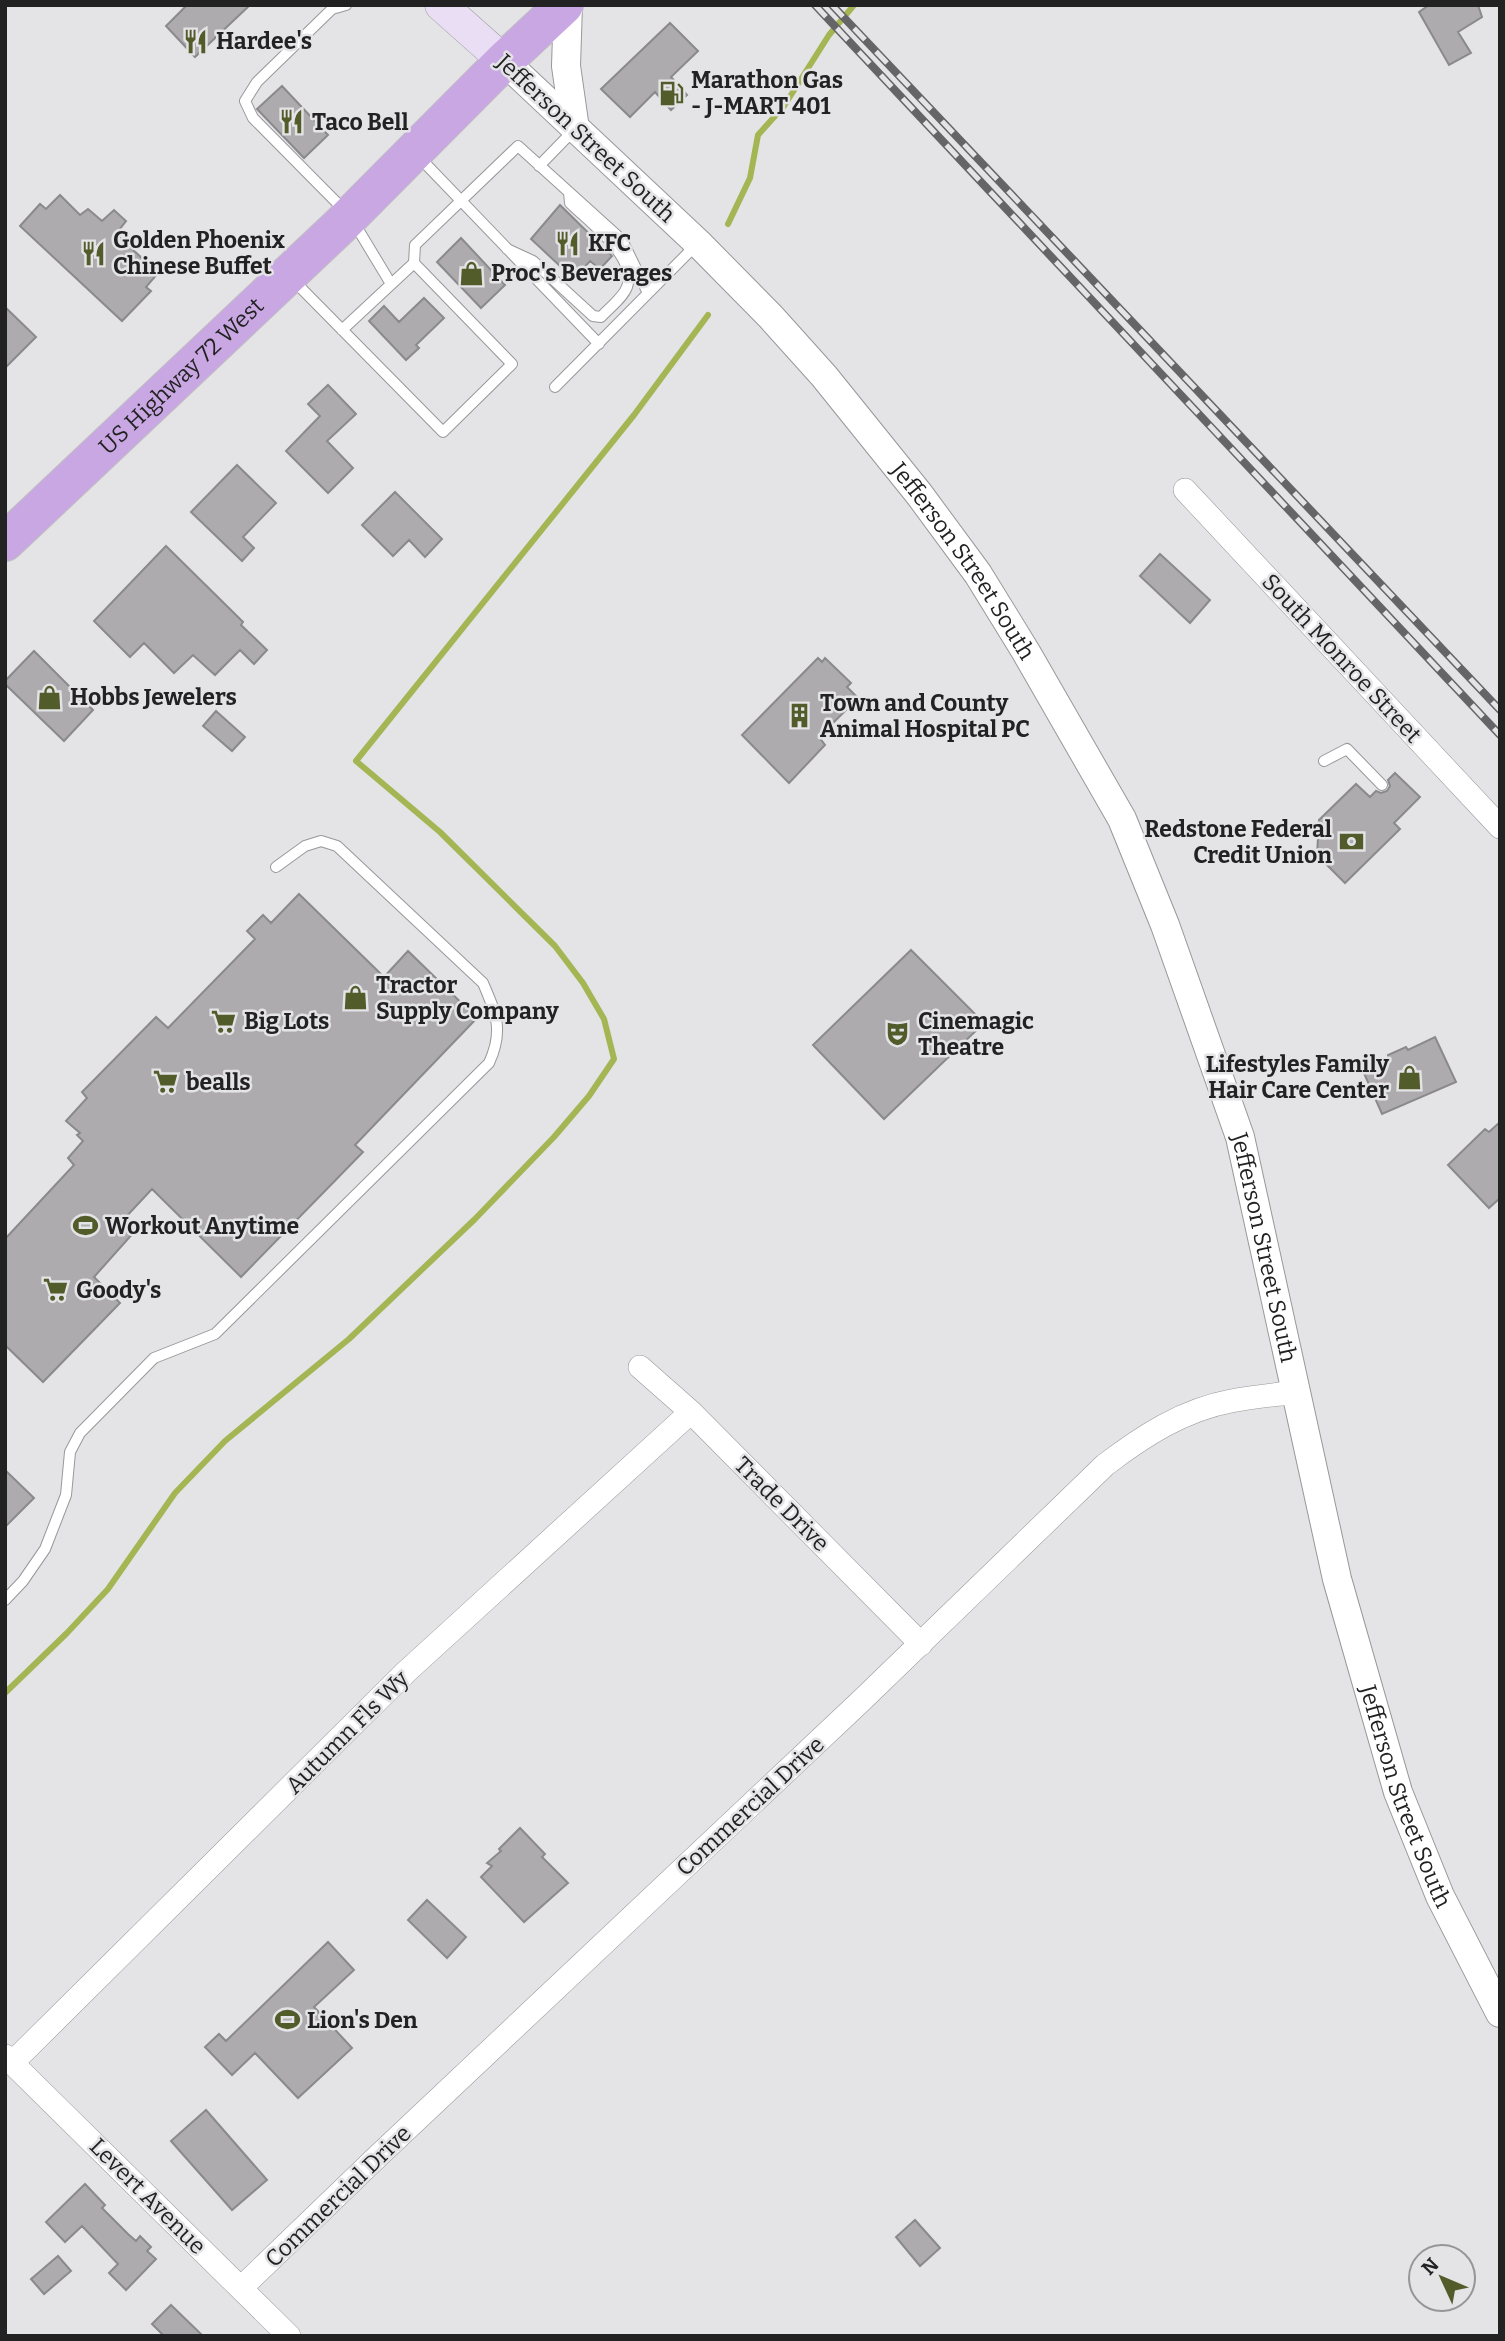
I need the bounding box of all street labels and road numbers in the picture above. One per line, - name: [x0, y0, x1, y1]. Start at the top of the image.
- street label: Jefferson Street South: [490, 47, 681, 228]
- street label: US Highway 72 West: [93, 292, 269, 460]
- street label: Jefferson Street South: [884, 456, 1041, 665]
- street label: South Monroe Street: [1256, 568, 1428, 748]
- street label: Jefferson Street South: [1225, 1128, 1303, 1365]
- street label: Trade Drive: [729, 1451, 835, 1557]
- street label: Autumn Fls Wy: [280, 1664, 415, 1799]
- street label: Jefferson Street South: [1354, 1681, 1458, 1912]
- street label: Commercial Drive: [670, 1730, 830, 1882]
- street label: Commercial Drive: [259, 2119, 417, 2273]
- street label: Levert Avenue: [84, 2132, 212, 2260]

